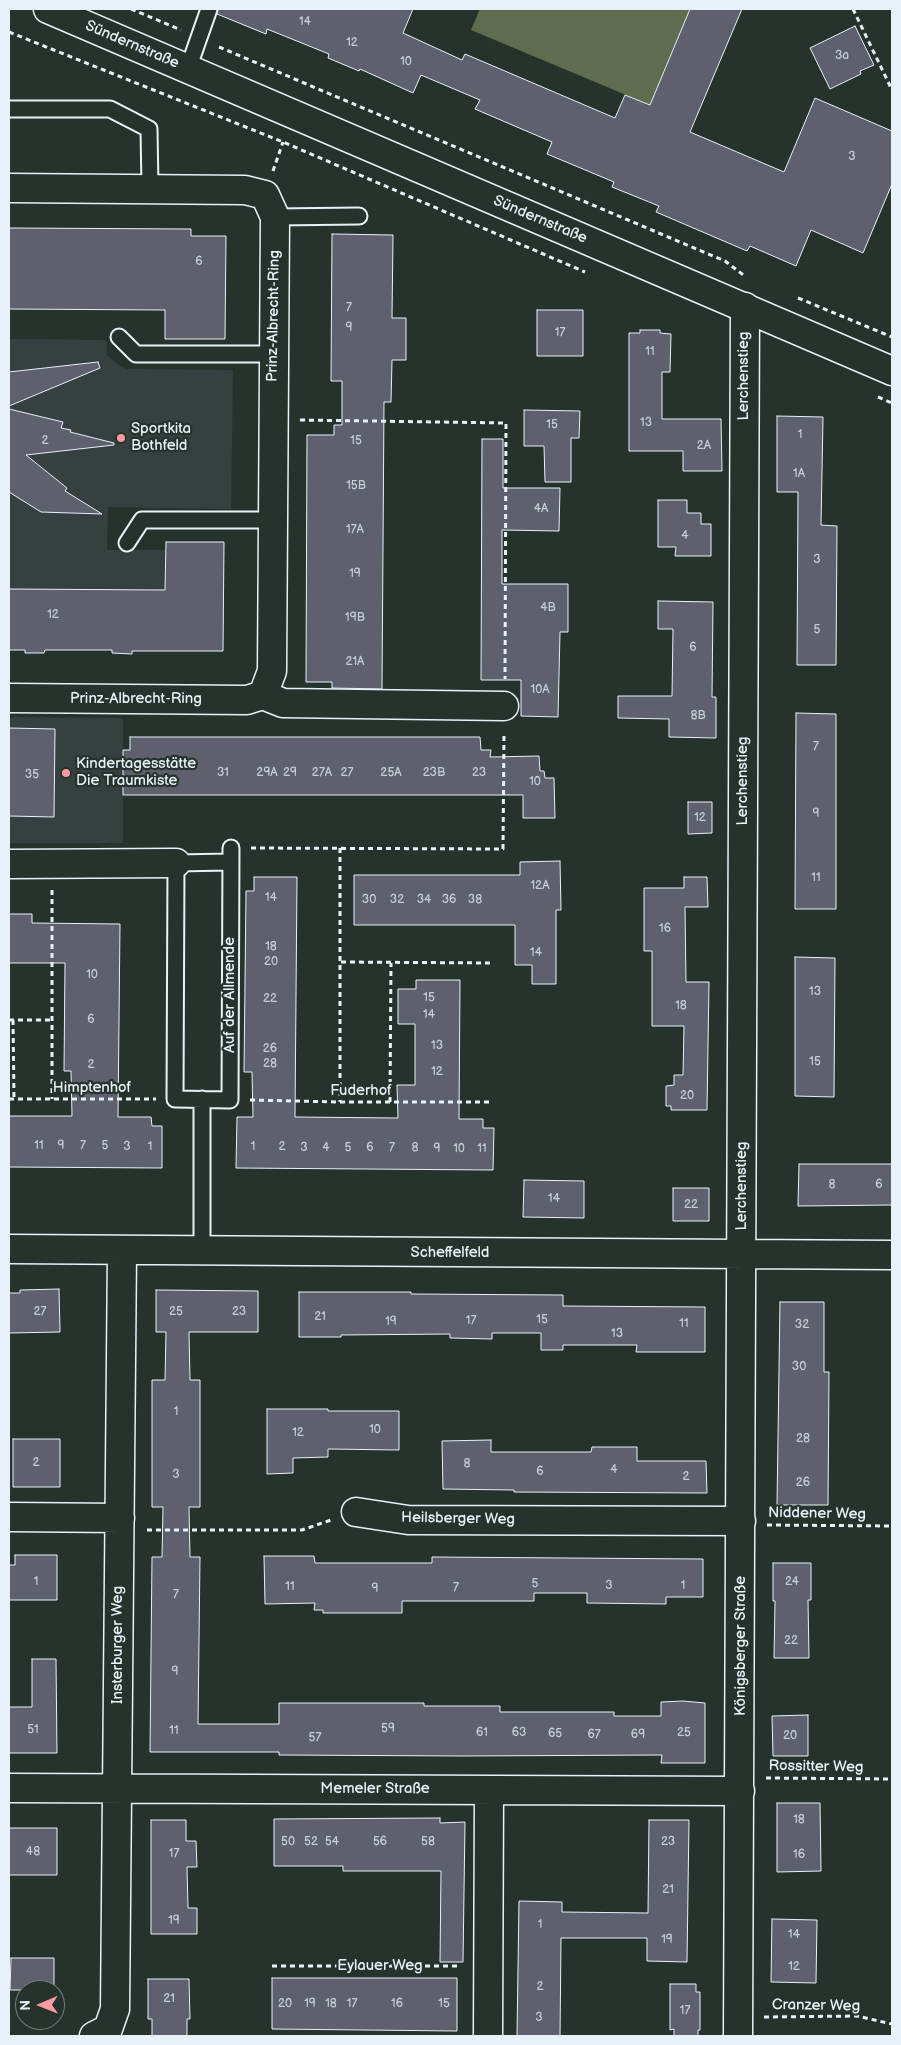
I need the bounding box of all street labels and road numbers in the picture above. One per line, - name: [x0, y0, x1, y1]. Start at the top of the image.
- street label: Sündernstraße: [82, 17, 182, 73]
- street label: Sündernstraße: [490, 192, 590, 248]
- street label: Prinz-Albrecht-Ring: [264, 250, 284, 382]
- street label: Lerchenstieg: [735, 332, 753, 420]
- street label: Prinz-Albrecht-Ring: [70, 690, 202, 708]
- street label: Lerchenstieg: [734, 737, 752, 825]
- street label: Auf der Allmende: [221, 937, 239, 1053]
- street label: Himptenhof: [53, 1079, 131, 1097]
- street label: Fuderhof: [330, 1082, 392, 1100]
- street label: Lerchenstieg: [733, 1142, 751, 1230]
- street label: Scheffelfeld: [411, 1244, 489, 1262]
- street label: Niddener Weg: [768, 1504, 866, 1524]
- street label: Heilsberger Weg: [401, 1509, 515, 1529]
- street label: Königsberger Straße: [732, 1576, 750, 1716]
- street label: Insterburger Weg: [109, 1586, 127, 1704]
- street label: Rossitter Weg: [768, 1757, 864, 1777]
- street label: Memeler Straße: [320, 1780, 430, 1798]
- street label: Eylauer Weg: [337, 1957, 423, 1975]
- street label: Cranzer Weg: [772, 1996, 860, 2016]

